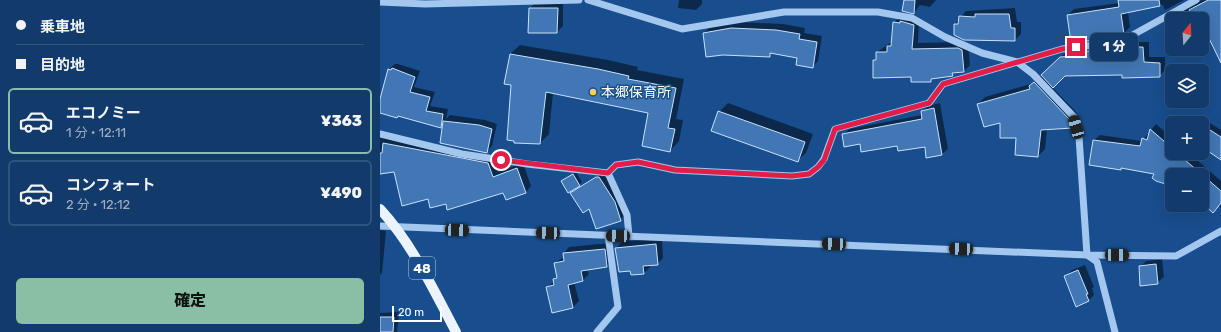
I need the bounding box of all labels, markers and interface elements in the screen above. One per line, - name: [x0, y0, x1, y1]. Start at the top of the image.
- north arrow: [1165, 12, 1209, 56]
- map controls: [1165, 12, 1209, 212]
- text: 乗車地: [40, 18, 85, 36]
- callout: 1 分: [1090, 33, 1138, 61]
- route end: [1067, 38, 1085, 56]
- text: 1 分: [1103, 39, 1125, 54]
- text: 目的地: [40, 56, 85, 74]
- button: layers: [1165, 64, 1209, 108]
- place label: 本郷保育所: [601, 84, 671, 101]
- marker: 本郷保育所: [588, 87, 598, 97]
- icon: car: [18, 103, 54, 139]
- text: エコノミー: [66, 104, 141, 122]
- text: ¥363: [321, 112, 362, 130]
- car: [1067, 114, 1085, 140]
- button: +: [1165, 116, 1209, 160]
- text: 1 分 · 12:11: [66, 125, 126, 140]
- route start: [492, 151, 510, 169]
- button: −: [1165, 168, 1209, 212]
- icon: car: [18, 175, 54, 211]
- text: コンフォート: [66, 176, 156, 194]
- text: ¥490: [320, 184, 362, 202]
- text: 2 分 · 12:12: [66, 197, 130, 212]
- car: [445, 224, 469, 236]
- car: [536, 227, 560, 239]
- car: [606, 230, 630, 242]
- car: [822, 238, 846, 250]
- car: [949, 243, 973, 255]
- car: [1105, 249, 1129, 261]
- road number: 48: [409, 257, 435, 279]
- button: 確定: [16, 278, 364, 324]
- scale bar: [392, 304, 442, 323]
- text: 20 m: [398, 306, 424, 319]

